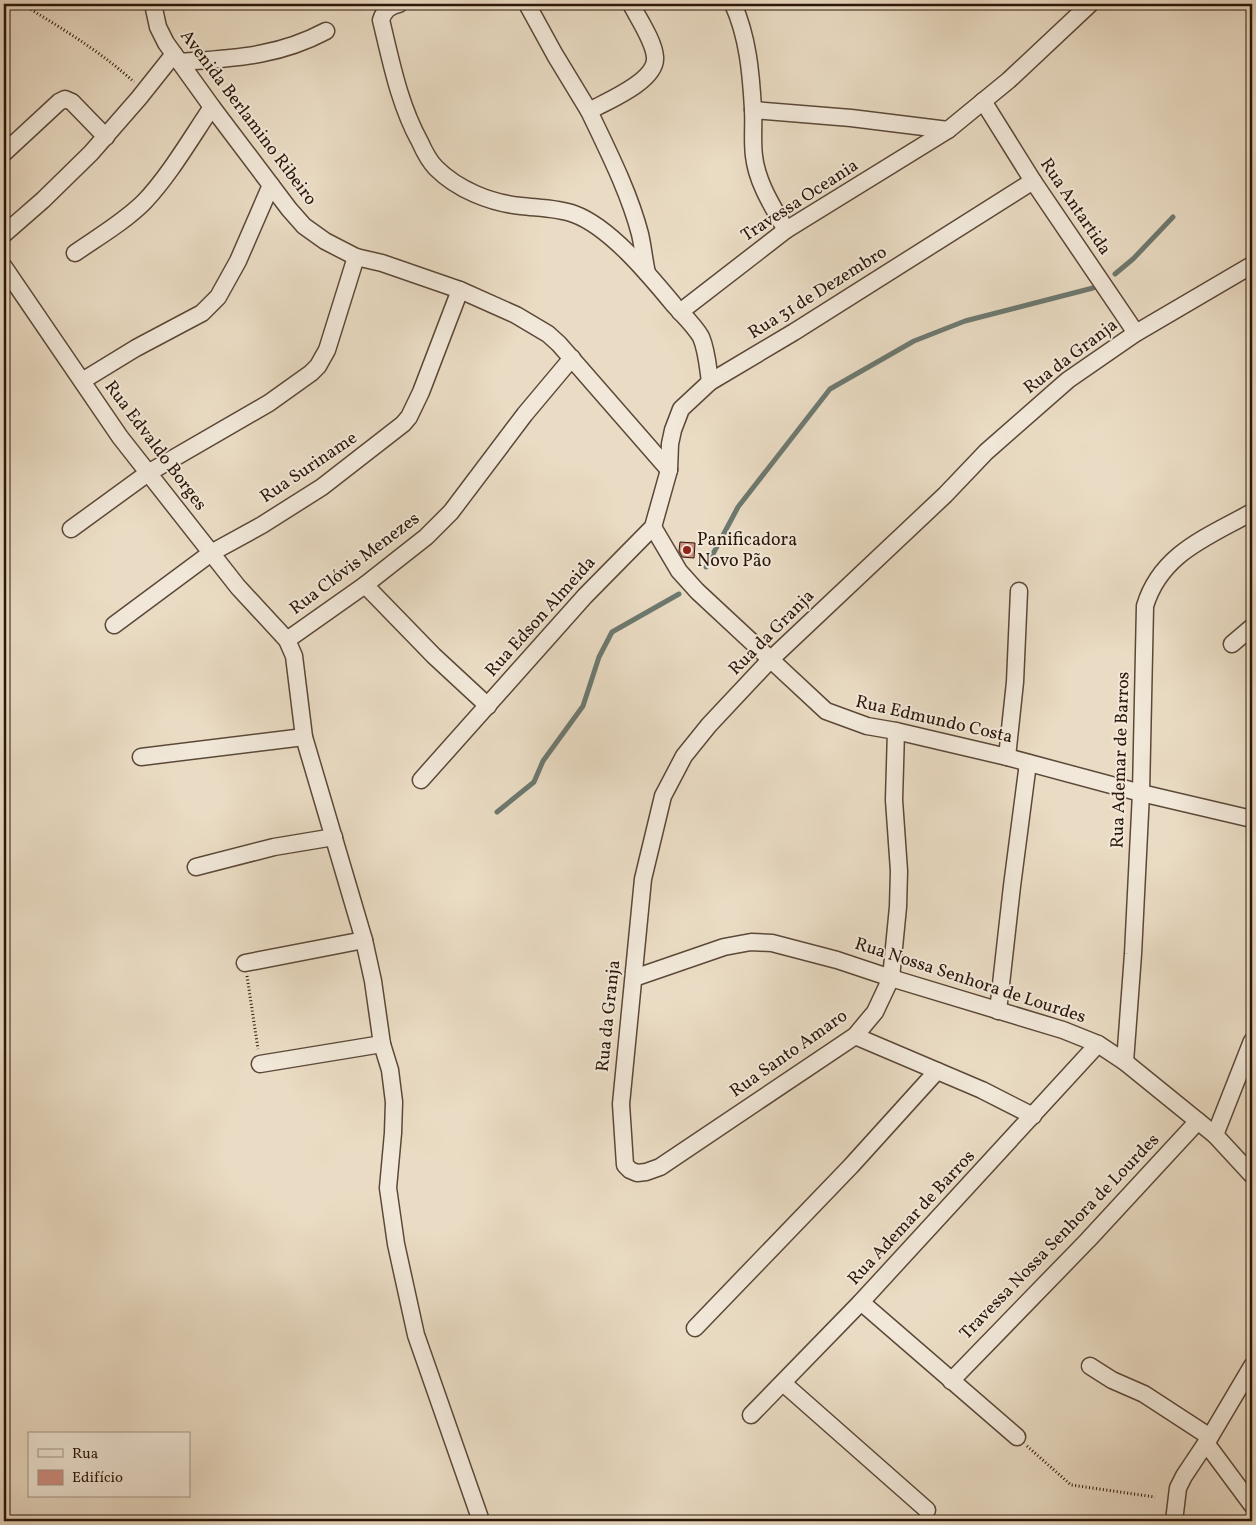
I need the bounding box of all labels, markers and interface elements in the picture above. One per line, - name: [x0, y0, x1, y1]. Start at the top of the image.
- street label: Avenida Berlamino Ribeiro: [174, 25, 322, 211]
- street label: Travessa Oceania: [736, 154, 864, 248]
- street label: Rua Antartida: [1033, 154, 1117, 260]
- street label: Rua 31 de Dezembro: [744, 240, 892, 346]
- street label: Rua da Granja: [1019, 313, 1123, 401]
- street label: Rua Edvaldo Borges: [98, 376, 212, 516]
- street label: Rua Suriname: [255, 426, 363, 510]
- street label: Rua Clóvis Menezes: [285, 507, 425, 621]
- place label: Panificadora Novo Pão: [697, 528, 797, 574]
- marker: Panificadora Novo Pão: [681, 544, 693, 556]
- street label: Rua Edson Almeida: [480, 551, 602, 683]
- street label: Rua da Granja: [723, 584, 821, 682]
- street label: Rua Ademar de Barros: [1105, 671, 1137, 849]
- street label: Rua Edmundo Costa: [853, 690, 1015, 750]
- street label: Rua Nossa Senhora de Lourdes: [851, 932, 1089, 1030]
- street label: Rua da Granja: [591, 959, 627, 1073]
- street label: Rua Santo Amaro: [725, 1004, 853, 1104]
- street label: Travessa Nossa Senhora de Lourdes: [954, 1128, 1166, 1346]
- street label: Rua Ademar de Barros: [843, 1145, 981, 1291]
- legend: [28, 1432, 190, 1498]
- text: Rua: [72, 1444, 98, 1465]
- text: Edifício: [72, 1468, 123, 1489]

